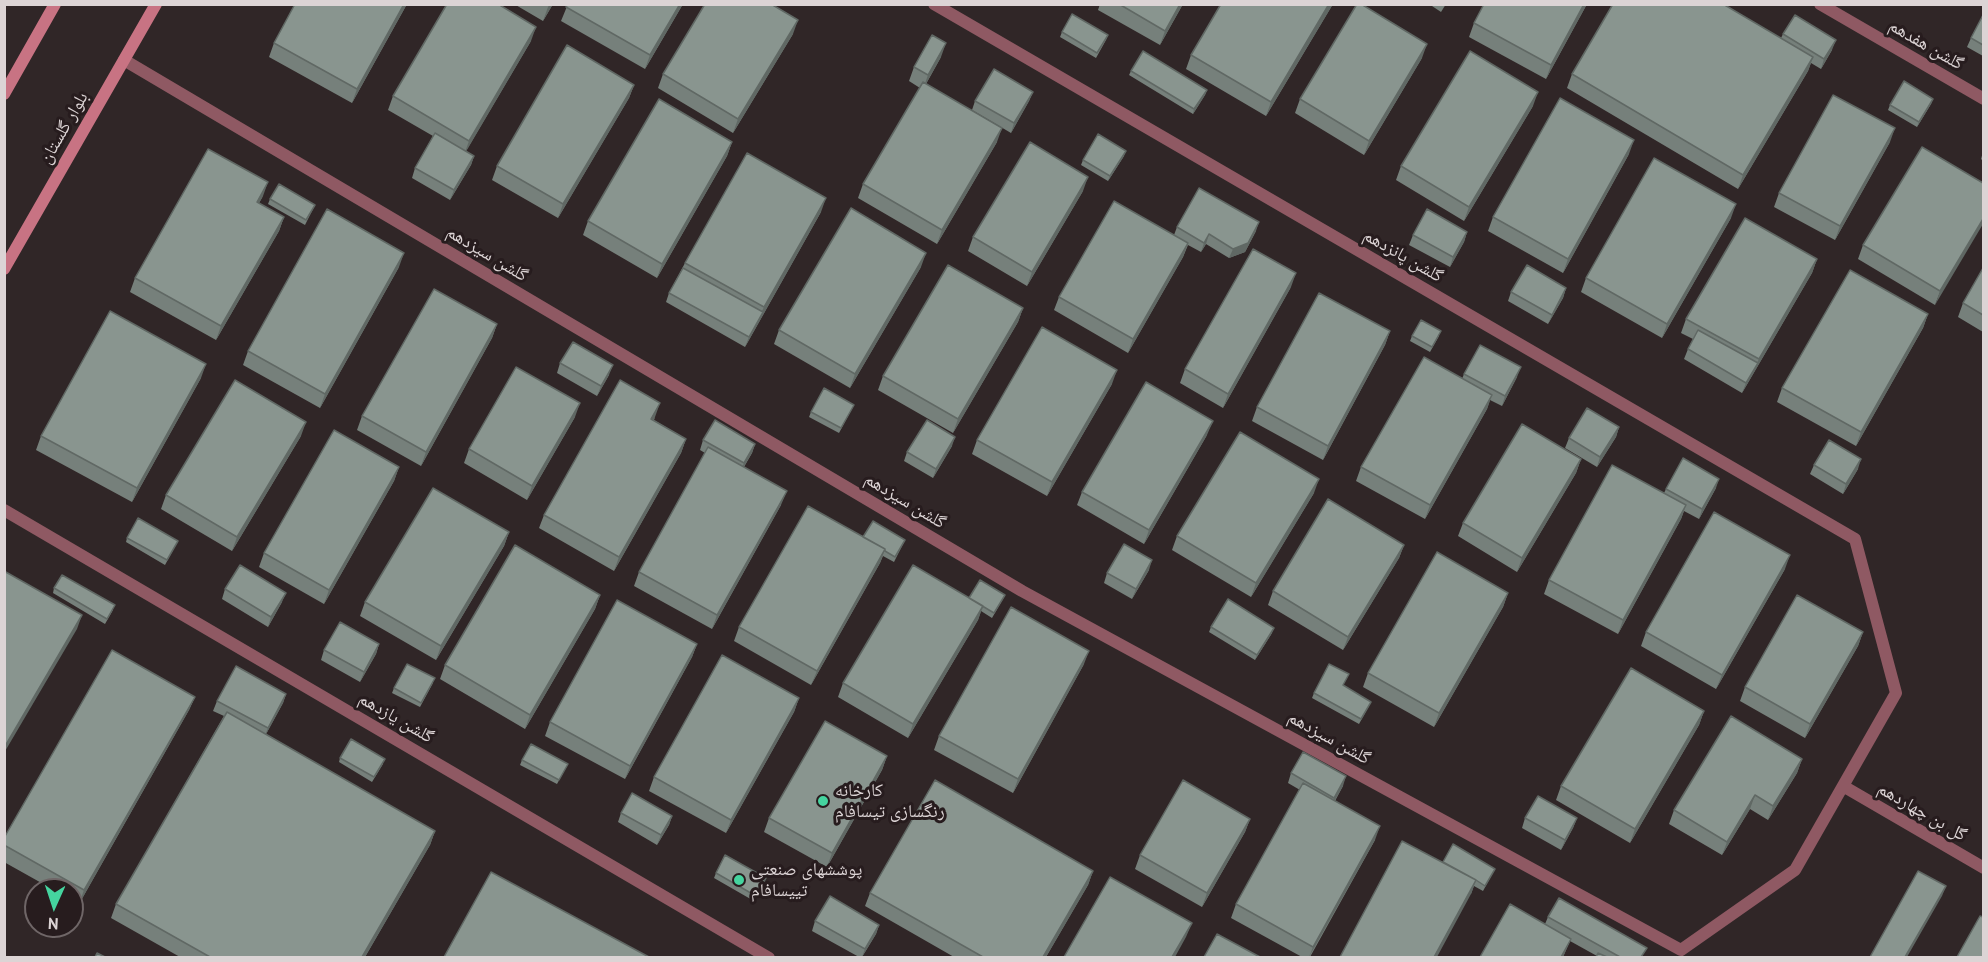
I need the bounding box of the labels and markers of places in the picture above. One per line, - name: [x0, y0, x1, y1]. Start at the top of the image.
- place label: کارخانه رنگسازی تیسافام: [835, 780, 945, 822]
- marker: کارخانه رنگسازی تیسافام: [816, 794, 830, 808]
- place label: پوششهای صنعتی تییسافام: [751, 859, 862, 902]
- marker: پوششهای صنعتی تییسافام: [732, 873, 746, 887]

